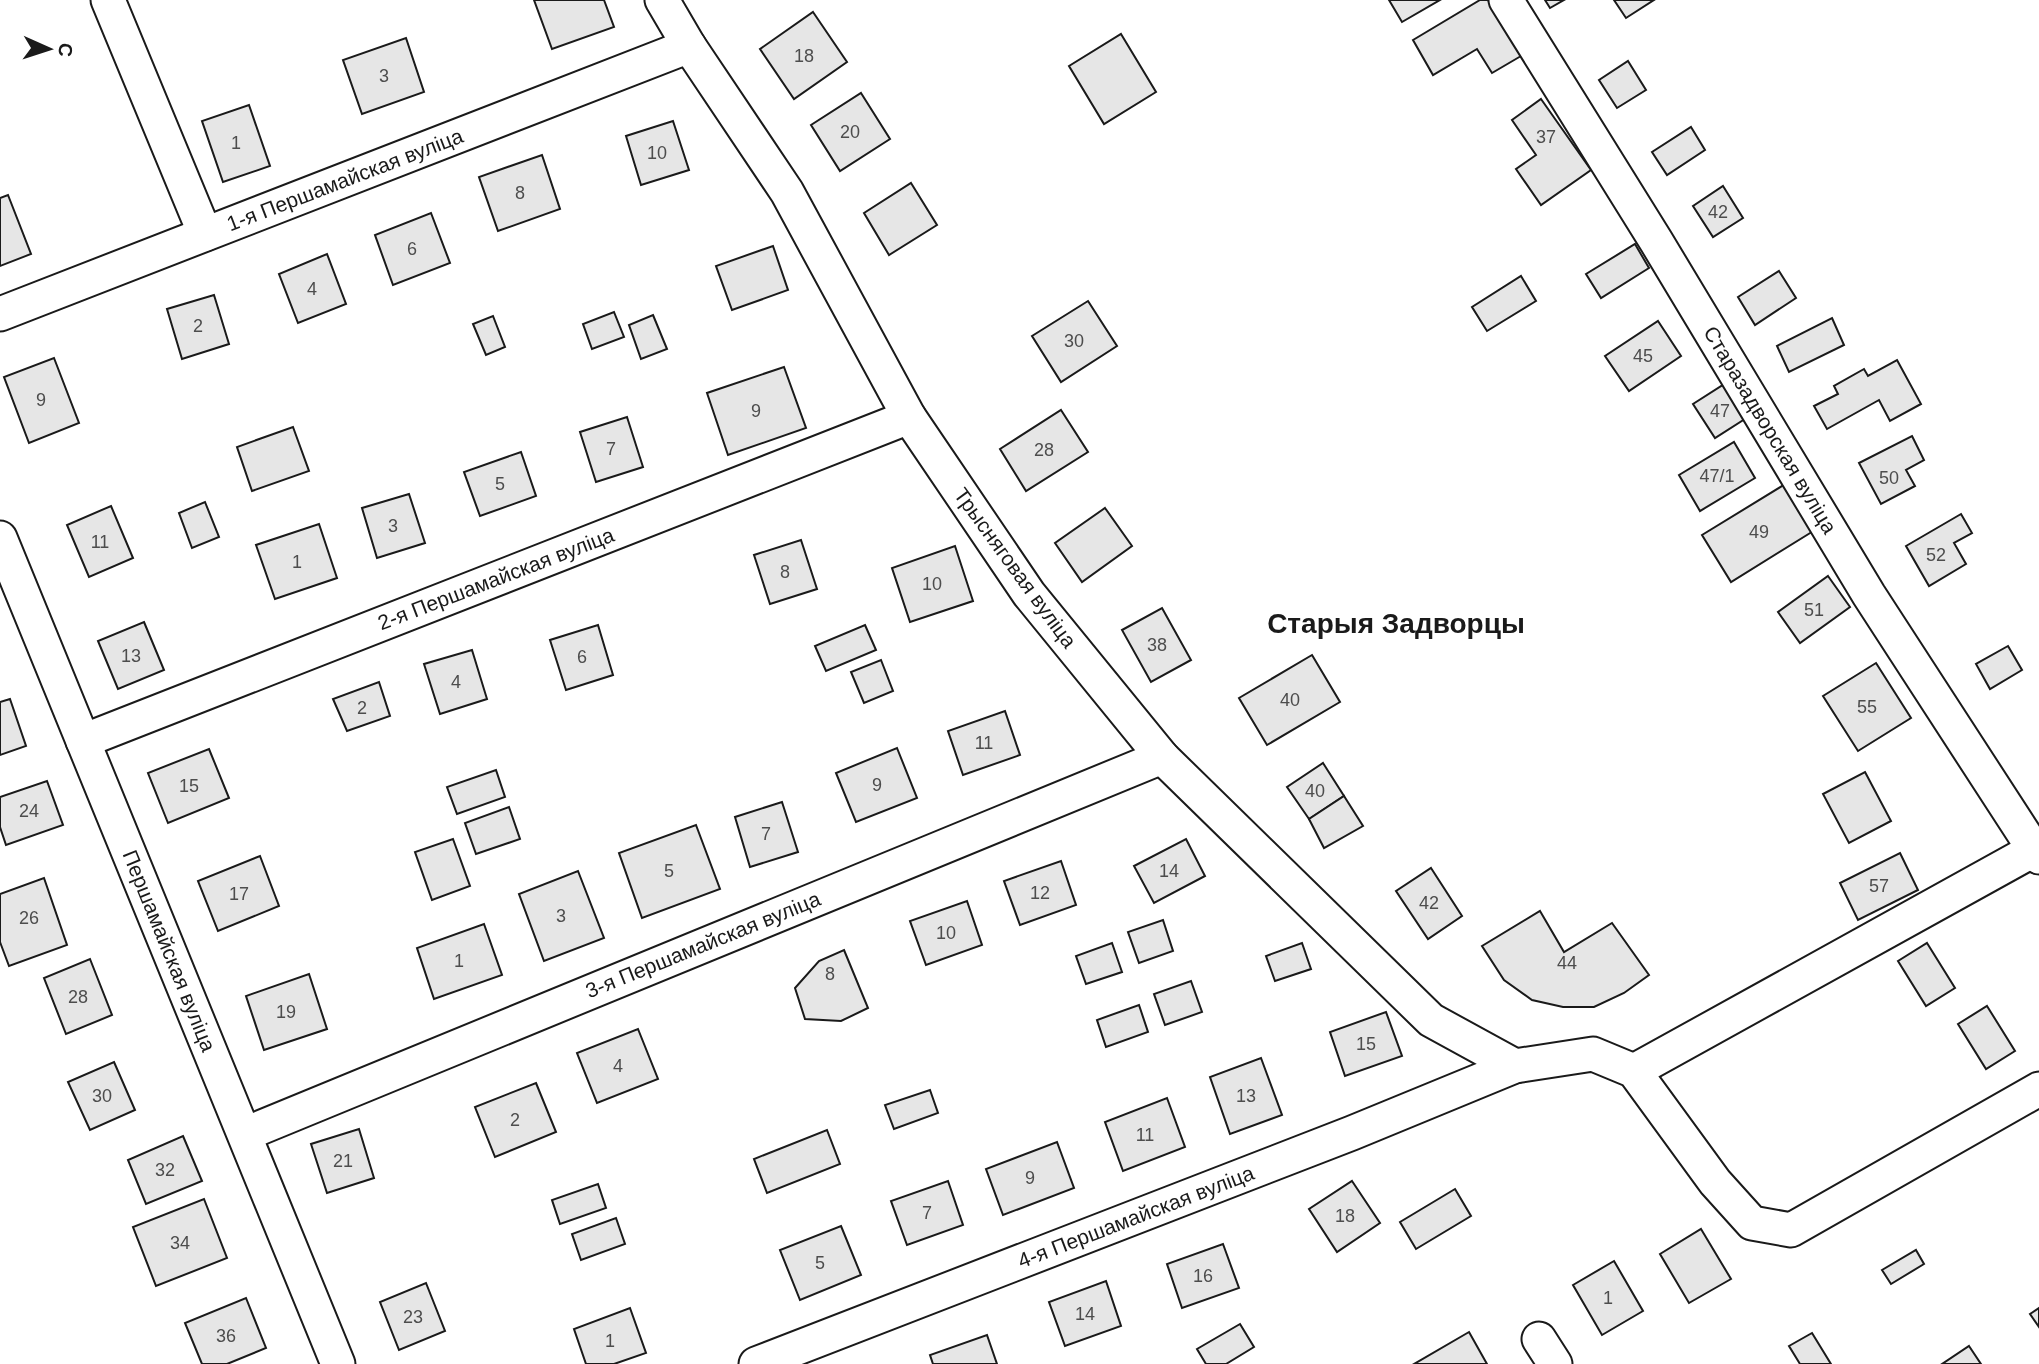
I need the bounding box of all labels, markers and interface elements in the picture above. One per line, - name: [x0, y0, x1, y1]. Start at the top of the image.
- north arrow: [14, 14, 84, 84]
- text: С: [55, 42, 76, 58]
- house number: 18: [794, 46, 814, 66]
- house number: 3: [379, 66, 389, 86]
- house number: 20: [840, 122, 860, 142]
- street label: 1-я Першамайская вуліца: [223, 124, 466, 235]
- house number: 37: [1536, 127, 1556, 147]
- house number: 1: [231, 133, 241, 153]
- house number: 10: [647, 143, 667, 163]
- house number: 8: [515, 183, 525, 203]
- house number: 42: [1708, 202, 1728, 222]
- house number: 6: [407, 239, 417, 259]
- house number: 4: [307, 279, 317, 299]
- house number: 2: [193, 316, 203, 336]
- street label: Старазадворская вуліца: [1699, 322, 1842, 538]
- house number: 30: [1064, 331, 1084, 351]
- house number: 45: [1633, 346, 1653, 366]
- house number: 9: [36, 390, 46, 410]
- house number: 9: [751, 401, 761, 421]
- house number: 47: [1710, 401, 1730, 421]
- house number: 7: [606, 439, 616, 459]
- house number: 28: [1034, 440, 1054, 460]
- house number: 47/1: [1699, 466, 1735, 486]
- house number: 50: [1879, 468, 1899, 488]
- house number: 5: [495, 474, 505, 494]
- street label: Трысняговая вуліца: [950, 483, 1081, 652]
- house number: 3: [388, 516, 398, 536]
- house number: 49: [1749, 522, 1769, 542]
- street label: 2-я Першамайская вуліца: [374, 523, 617, 634]
- house number: 11: [91, 532, 109, 552]
- house number: 52: [1926, 545, 1946, 565]
- house number: 1: [292, 552, 302, 572]
- house number: 8: [780, 562, 790, 582]
- house number: 10: [922, 574, 942, 594]
- house number: 51: [1804, 600, 1824, 620]
- district label: Старыя Задворцы: [1267, 608, 1525, 639]
- house number: 38: [1147, 635, 1167, 655]
- house number: 13: [121, 646, 141, 666]
- house number: 6: [577, 647, 587, 667]
- house number: 4: [451, 672, 461, 692]
- house number: 40: [1280, 690, 1300, 710]
- house number: 55: [1857, 697, 1877, 717]
- house number: 2: [357, 698, 367, 718]
- house number: 11: [975, 733, 993, 753]
- house number: 9: [872, 775, 882, 795]
- house number: 15: [179, 776, 199, 796]
- house number: 40: [1305, 781, 1325, 801]
- house number: 24: [19, 801, 39, 821]
- house number: 7: [761, 824, 771, 844]
- street label: Першамайская вуліца: [118, 847, 221, 1055]
- house number: 5: [664, 861, 674, 881]
- house number: 14: [1159, 861, 1179, 881]
- house number: 57: [1869, 876, 1889, 896]
- house number: 12: [1030, 883, 1050, 903]
- house number: 17: [229, 884, 249, 904]
- street label: 3-я Першамайская вуліца: [582, 887, 824, 1002]
- house number: 42: [1419, 893, 1439, 913]
- house number: 3: [556, 906, 566, 926]
- house number: 26: [19, 908, 39, 928]
- house number: 10: [936, 923, 956, 943]
- house number: 1: [454, 951, 464, 971]
- house number: 44: [1557, 953, 1577, 973]
- house number: 8: [825, 964, 835, 984]
- house number: 28: [68, 987, 88, 1007]
- house number: 19: [276, 1002, 296, 1022]
- house number: 15: [1356, 1034, 1376, 1054]
- house number: 4: [613, 1056, 623, 1076]
- house number: 30: [92, 1086, 112, 1106]
- house number: 13: [1236, 1086, 1256, 1106]
- house number: 2: [510, 1110, 520, 1130]
- house number: 11: [1136, 1125, 1154, 1145]
- house number: 21: [333, 1151, 353, 1171]
- house number: 32: [155, 1160, 175, 1180]
- street label: 4-я Першамайская вуліца: [1014, 1161, 1257, 1272]
- house number: 9: [1025, 1168, 1035, 1188]
- house number: 7: [922, 1203, 932, 1223]
- house number: 18: [1335, 1206, 1355, 1226]
- house number: 34: [170, 1233, 190, 1253]
- house number: 5: [815, 1253, 825, 1273]
- house number: 16: [1193, 1266, 1213, 1286]
- house number: 1: [1603, 1288, 1613, 1308]
- house number: 14: [1075, 1304, 1095, 1324]
- house number: 23: [403, 1307, 423, 1327]
- house number: 36: [216, 1326, 236, 1346]
- house number: 1: [605, 1331, 615, 1351]

